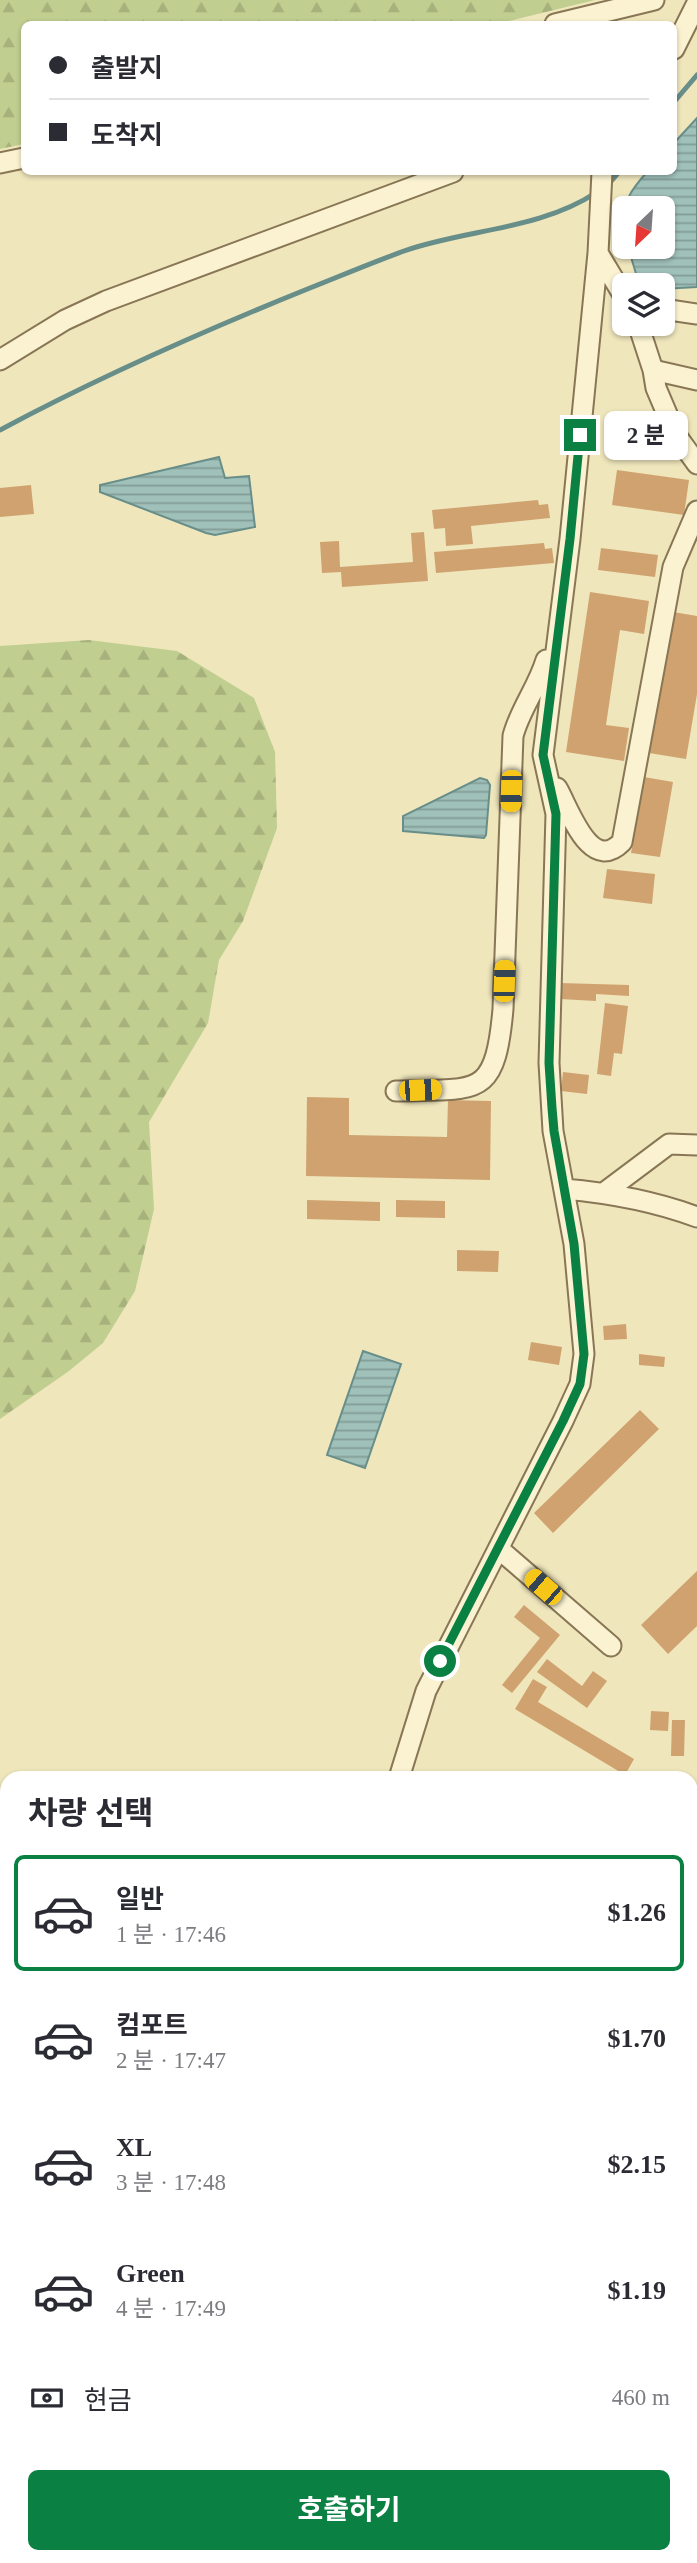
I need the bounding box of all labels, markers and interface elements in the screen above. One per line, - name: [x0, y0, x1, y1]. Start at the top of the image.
- text: 출발지: [91, 54, 163, 83]
- text: 도착지: [91, 121, 163, 150]
- north arrow: [612, 196, 676, 259]
- map controls: [612, 196, 675, 336]
- button: layers: [612, 273, 675, 336]
- callout: 2 분: [604, 410, 688, 460]
- route end: [564, 419, 596, 451]
- text: 2 분: [627, 423, 665, 448]
- car: [500, 770, 523, 812]
- car: [493, 960, 516, 1002]
- car: [399, 1079, 442, 1101]
- car: [521, 1565, 566, 1609]
- route start: [424, 1645, 456, 1677]
- text: 차량 선택: [28, 1795, 154, 1831]
- icon: car: [32, 1882, 95, 1945]
- text: 일반: [116, 1885, 164, 1914]
- text: $1.26: [608, 1898, 666, 1927]
- text: 1 분 · 17:46: [116, 1922, 226, 1947]
- icon: car: [32, 2008, 95, 2071]
- text: 컴포트: [116, 2011, 188, 2040]
- text: $1.70: [608, 2024, 666, 2053]
- text: 2 분 · 17:47: [116, 2048, 226, 2073]
- text: XL: [116, 2133, 152, 2162]
- icon: car: [32, 2134, 95, 2197]
- text: $2.15: [608, 2150, 666, 2179]
- text: 3 분 · 17:48: [116, 2170, 226, 2195]
- text: Green: [116, 2259, 185, 2288]
- icon: car: [32, 2260, 95, 2323]
- text: $1.19: [608, 2276, 666, 2305]
- text: 4 분 · 17:49: [116, 2296, 226, 2321]
- icon: cash: [28, 2379, 66, 2417]
- text: 460 m: [612, 2385, 670, 2410]
- text: 현금: [84, 2386, 132, 2415]
- button: 호출하기: [28, 2470, 670, 2550]

